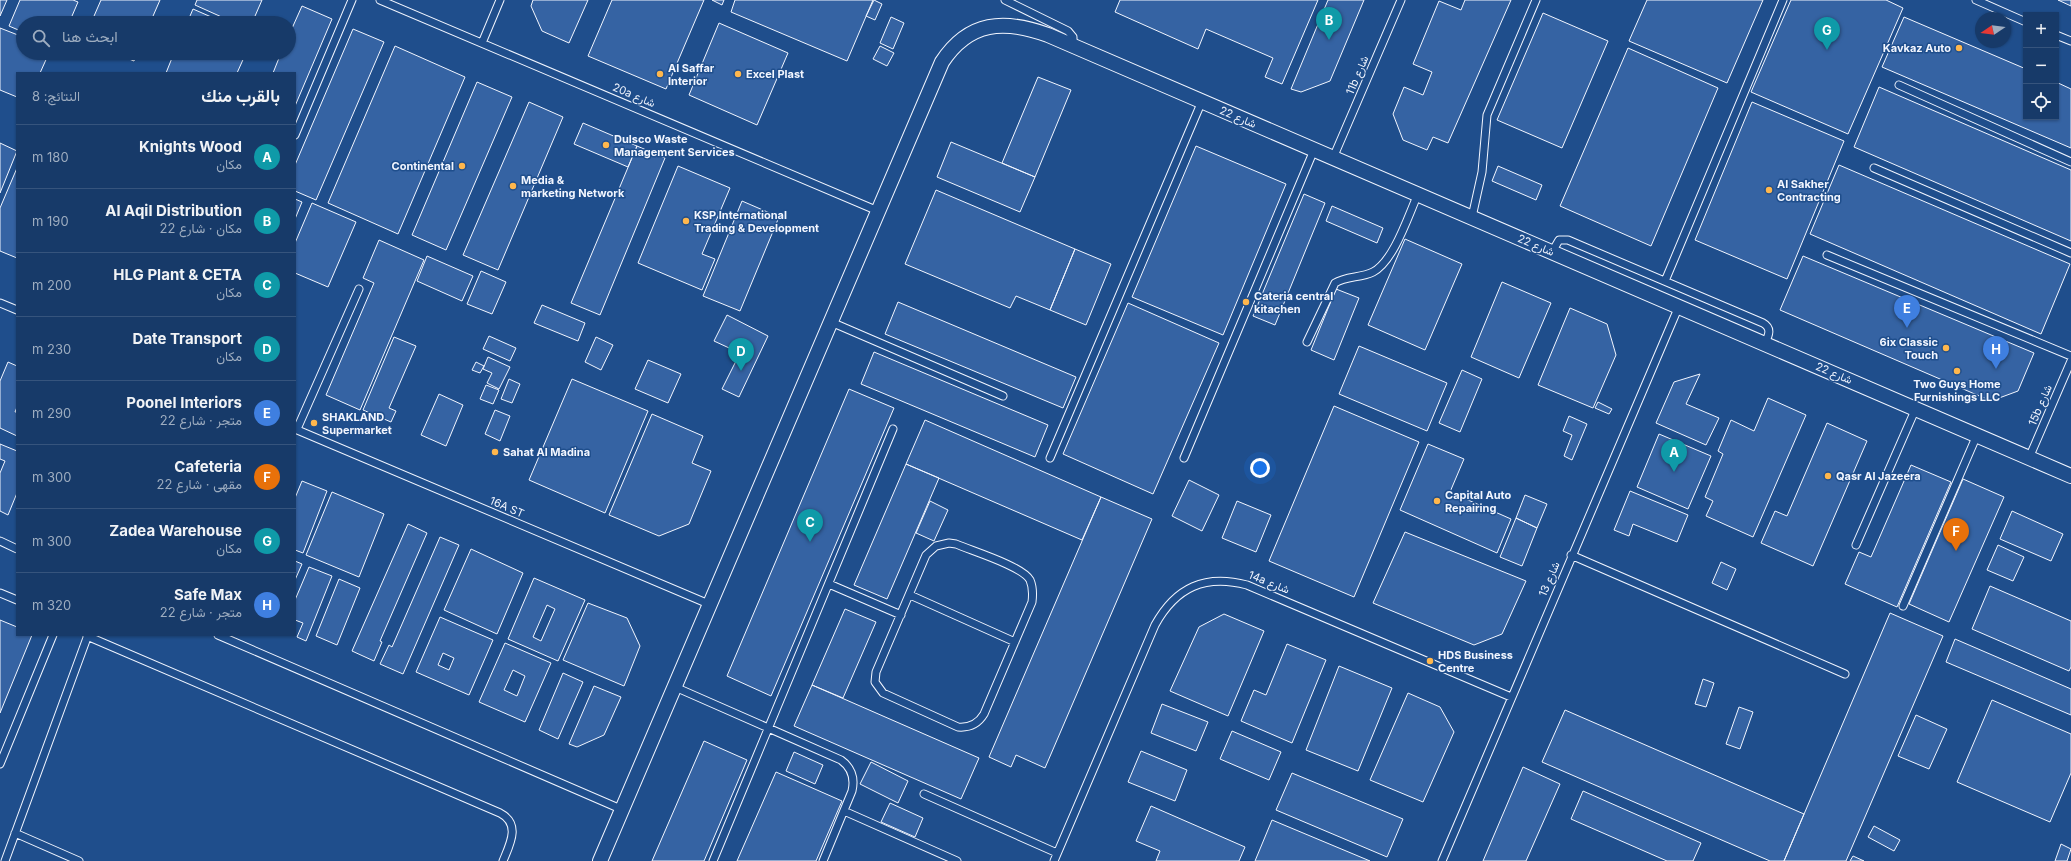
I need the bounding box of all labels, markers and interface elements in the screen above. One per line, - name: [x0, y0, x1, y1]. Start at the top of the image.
- pin: B: [1316, 7, 1342, 40]
- north arrow: [1975, 12, 2011, 48]
- map controls: [2023, 12, 2059, 120]
- button: +: [2023, 12, 2059, 48]
- search box: [16, 16, 296, 60]
- pin: G: [1814, 17, 1840, 50]
- icon: search: [30, 27, 52, 49]
- text: ابحث هنا: [62, 27, 118, 46]
- place label: Kavkaz Auto: [1883, 41, 1951, 55]
- marker: Kavkaz Auto: [1954, 43, 1964, 53]
- button: −: [2023, 48, 2059, 84]
- street label: 11b شارع: [1343, 53, 1372, 97]
- place label: Al Saffar Interior: [668, 61, 715, 88]
- place label: Excel Plast: [746, 67, 804, 81]
- marker: Al Saffar Interior: [655, 69, 665, 79]
- marker: Excel Plast: [733, 69, 743, 79]
- street label: 20a شارع: [610, 80, 658, 111]
- button: locate: [2023, 84, 2059, 120]
- text: بالقرب منك: [201, 86, 280, 106]
- text: النتائج: 8: [32, 88, 80, 104]
- street label: شارع 22: [1217, 103, 1259, 132]
- place label: Dulsco Waste Management Services: [614, 132, 735, 159]
- text: Knights Wood: [139, 137, 242, 156]
- marker: Dulsco Waste Management Services: [601, 140, 611, 150]
- text: 180 m: [32, 149, 69, 165]
- text: A: [262, 149, 272, 165]
- text: مكان: [216, 156, 242, 172]
- place label: Continental: [392, 159, 454, 173]
- marker: Continental: [457, 161, 467, 171]
- place label: Media & marketing Network: [521, 173, 625, 200]
- place label: Al Sakher Contracting: [1777, 177, 1841, 204]
- marker: Media & marketing Network: [508, 181, 518, 191]
- marker: Al Sakher Contracting: [1764, 185, 1774, 195]
- text: Al Aqil Distribution: [105, 201, 242, 220]
- place label: KSP International Trading & Development: [694, 208, 819, 235]
- text: 190 m: [32, 213, 69, 229]
- text: B: [263, 213, 271, 229]
- marker: KSP International Trading & Development: [681, 216, 691, 226]
- text: مكان · شارع 22: [160, 220, 242, 236]
- street label: شارع 22: [1515, 231, 1557, 260]
- text: HLG Plant & CETA: [113, 265, 242, 284]
- text: 200 m: [32, 277, 71, 293]
- text: C: [262, 277, 272, 293]
- text: مكان: [216, 284, 242, 300]
- place label: Cateria central kitachen: [1254, 289, 1333, 316]
- pin: E: [1894, 295, 1920, 328]
- marker: Cateria central kitachen: [1241, 297, 1251, 307]
- text: Date Transport: [133, 329, 242, 348]
- place label: 6ix Classic Touch: [1880, 335, 1939, 362]
- pin: H: [1983, 336, 2009, 369]
- pin: D: [728, 338, 754, 371]
- text: 230 m: [32, 341, 71, 357]
- text: D: [262, 341, 272, 357]
- marker: 6ix Classic Touch: [1941, 343, 1951, 353]
- text: مكان: [216, 348, 242, 364]
- street label: شارع 22: [1813, 359, 1855, 388]
- marker: Two Guys Home Furnishings LLC: [1952, 366, 1962, 376]
- place label: Two Guys Home Furnishings LLC: [1913, 377, 2001, 404]
- street label: 15b شارع: [2025, 382, 2056, 428]
- text: Poonel Interiors: [126, 393, 242, 412]
- text: 290 m: [32, 405, 71, 421]
- text: E: [263, 405, 271, 421]
- place label: SHAKLAND Supermarket: [322, 410, 392, 437]
- text: متجر · شارع 22: [160, 412, 242, 428]
- marker: SHAKLAND Supermarket: [309, 418, 319, 428]
- pin: A: [1661, 439, 1687, 472]
- place label: Sahat Al Madina: [503, 445, 590, 459]
- marker: Sahat Al Madina: [490, 447, 500, 457]
- text: Cafeteria: [174, 457, 242, 476]
- your location: [1250, 458, 1270, 478]
- text: 300 m: [32, 469, 71, 485]
- text: F: [263, 469, 271, 485]
- place label: Qasr Al Jazeera: [1836, 469, 1921, 483]
- marker: Qasr Al Jazeera: [1823, 471, 1833, 481]
- text: مقهى · شارع 22: [156, 476, 242, 492]
- place label: Capital Auto Repairing: [1445, 488, 1511, 515]
- street label: 16A ST: [488, 493, 526, 521]
- marker: Capital Auto Repairing: [1432, 496, 1442, 506]
- pin: C: [797, 509, 823, 542]
- pin: F: [1943, 518, 1969, 551]
- text: Zadea Warehouse: [109, 521, 242, 540]
- text: 300 m: [32, 533, 71, 549]
- text: G: [262, 533, 272, 549]
- text: مكان: [216, 540, 242, 556]
- street label: شارع 13: [1535, 559, 1564, 599]
- street label: 14a شارع: [1246, 567, 1292, 598]
- text: Safe Max: [174, 585, 242, 604]
- text: 320 m: [32, 597, 71, 613]
- text: H: [262, 597, 272, 613]
- text: متجر · شارع 22: [160, 604, 242, 620]
- place label: HDS Business Centre: [1438, 648, 1513, 675]
- marker: HDS Business Centre: [1425, 656, 1435, 666]

